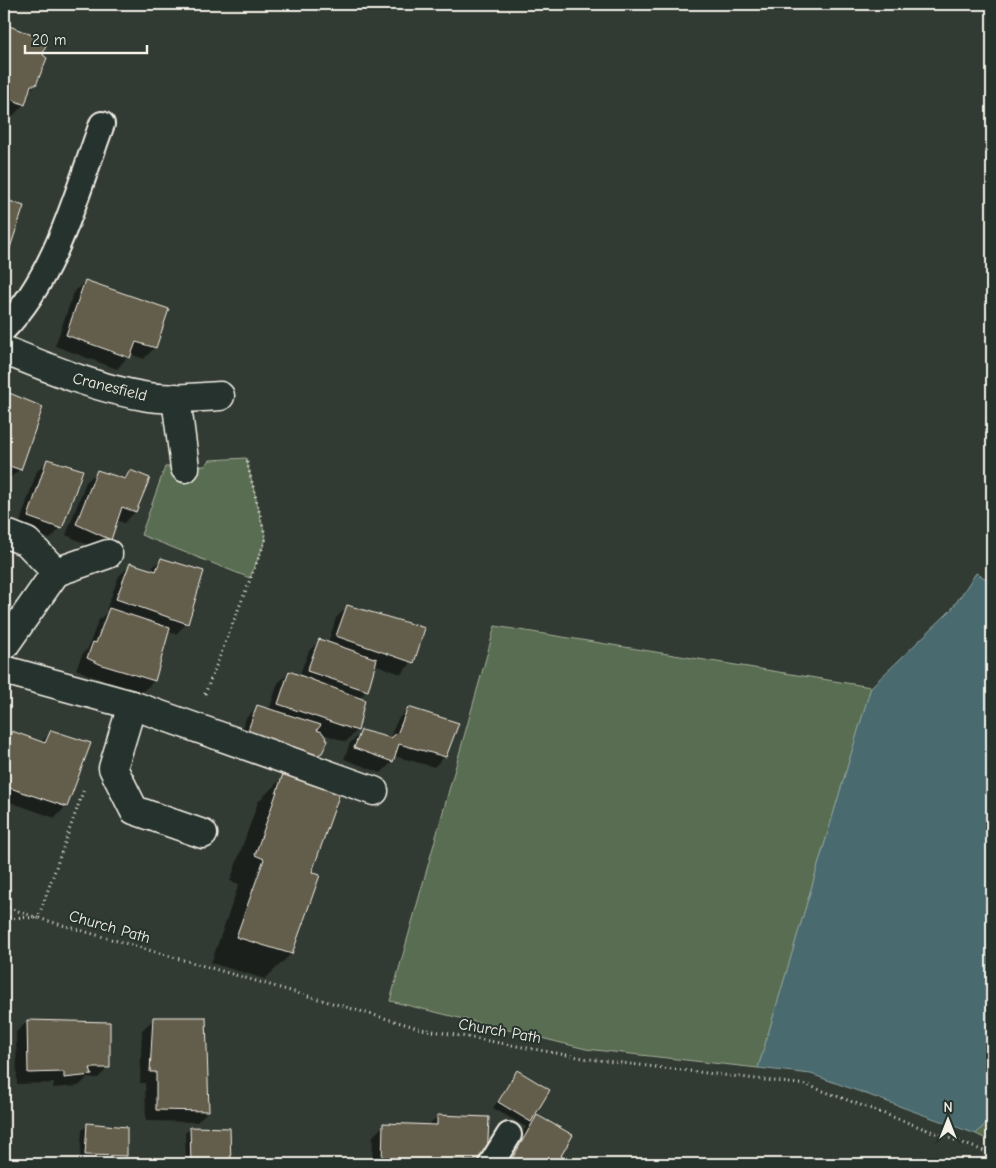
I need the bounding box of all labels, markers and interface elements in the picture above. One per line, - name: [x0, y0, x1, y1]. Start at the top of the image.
- scale bar: [25, 22, 148, 54]
- text: 20 m: [32, 31, 66, 49]
- street label: Cranesfield: [71, 369, 149, 405]
- street label: Church Path: [67, 907, 152, 947]
- street label: Church Path: [457, 1015, 543, 1047]
- north arrow: [924, 1096, 974, 1146]
- text: N: [943, 1099, 953, 1116]

